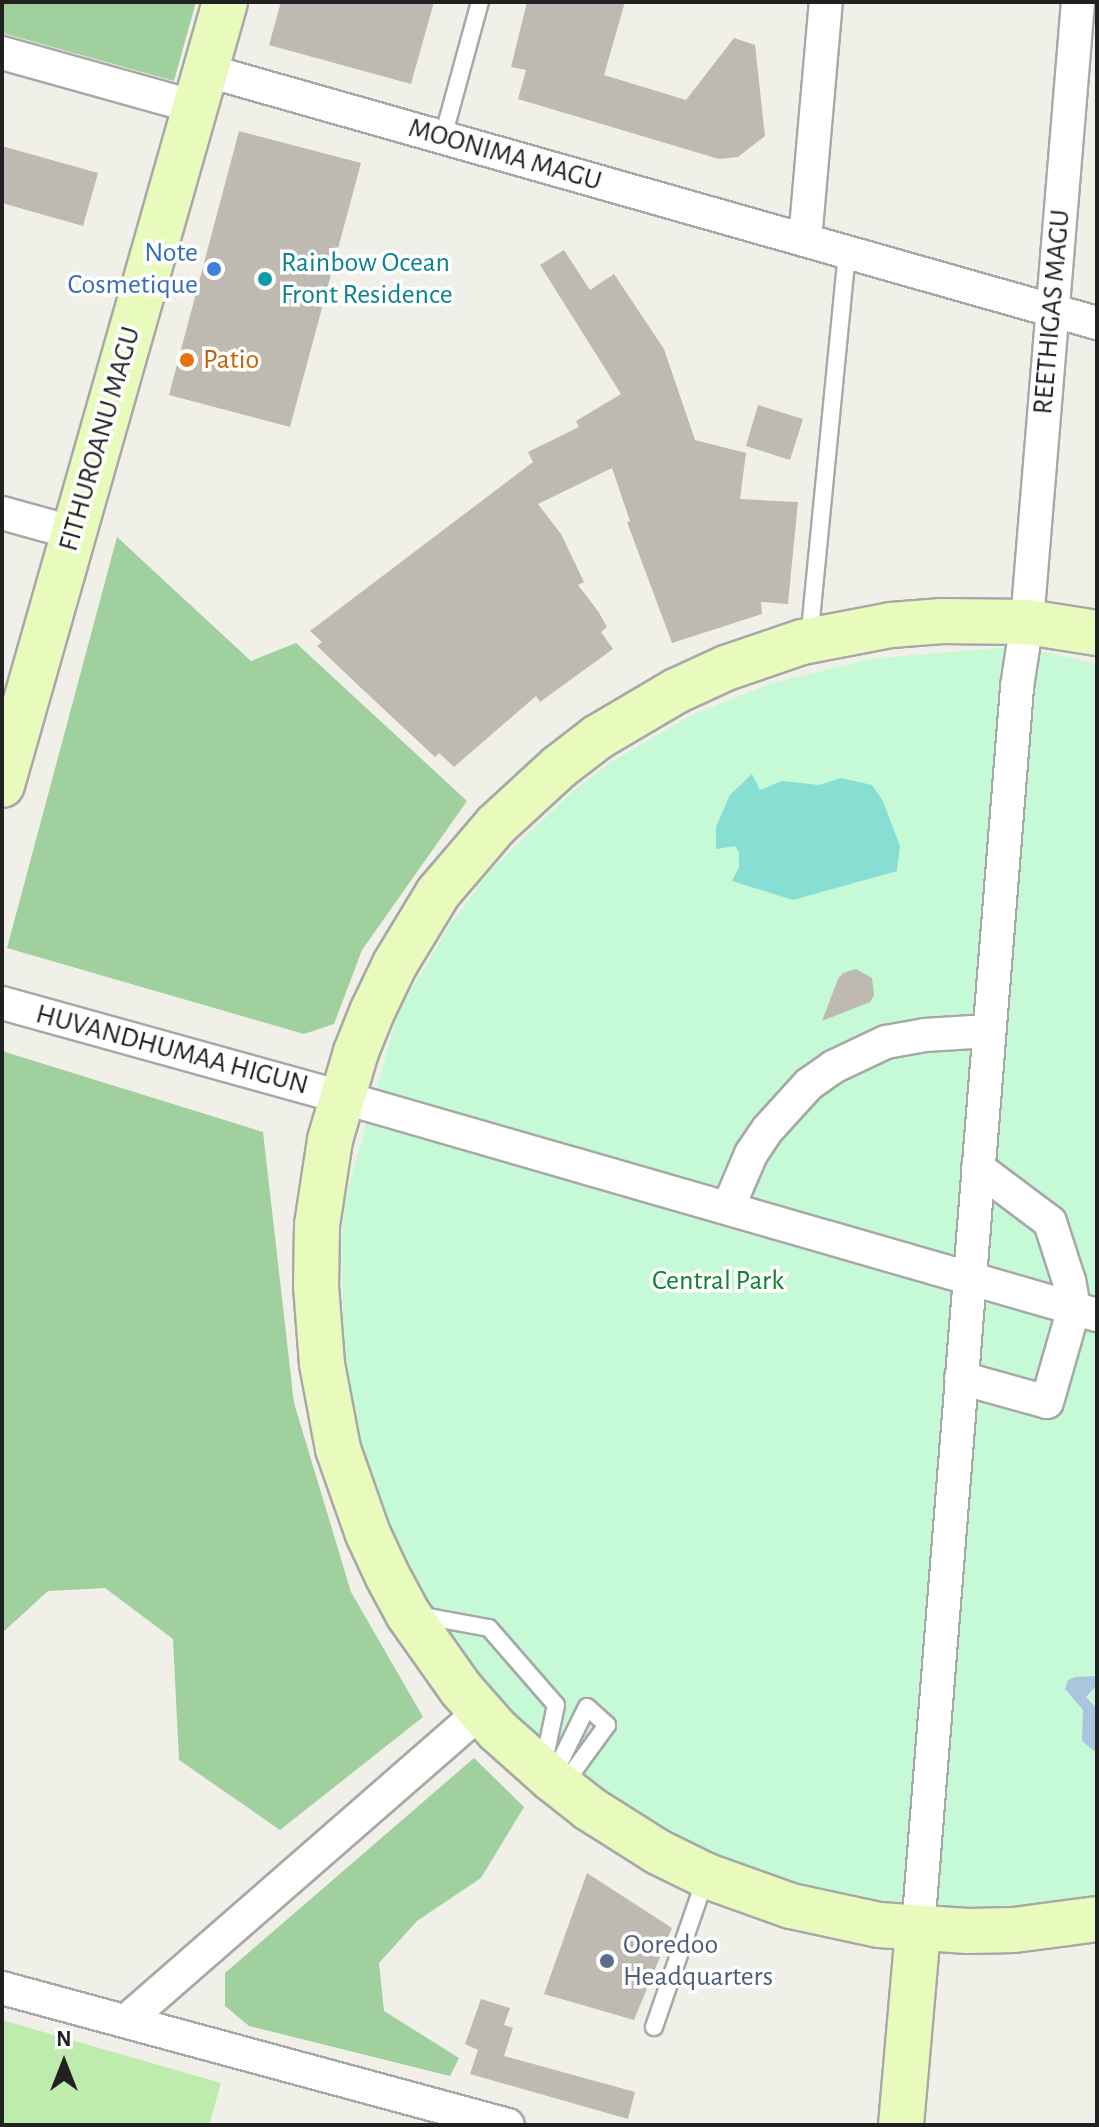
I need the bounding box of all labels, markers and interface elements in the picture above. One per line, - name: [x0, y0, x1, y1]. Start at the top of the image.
- street label: MOONIMA MAGU: [405, 111, 605, 199]
- street label: REETHIGAS MAGU: [1026, 208, 1078, 416]
- place label: Note Cosmetique: [67, 236, 198, 302]
- place label: Rainbow Ocean Front Residence: [281, 246, 453, 312]
- marker: Note Cosmetique: [205, 260, 223, 278]
- marker: Rainbow Ocean Front Residence: [256, 270, 274, 288]
- street label: FITHUROANU MAGU: [52, 323, 148, 555]
- place label: Patio: [203, 343, 259, 377]
- marker: Patio: [178, 351, 196, 369]
- street label: HUVANDHUMAA HIGUN: [32, 997, 312, 1103]
- park label: Central Park: [652, 1264, 784, 1298]
- place label: Ooredoo Headquarters: [623, 1928, 773, 1994]
- marker: Ooredoo Headquarters: [598, 1952, 616, 1970]
- north arrow: [24, 2023, 104, 2103]
- text: N: [56, 2028, 72, 2050]

